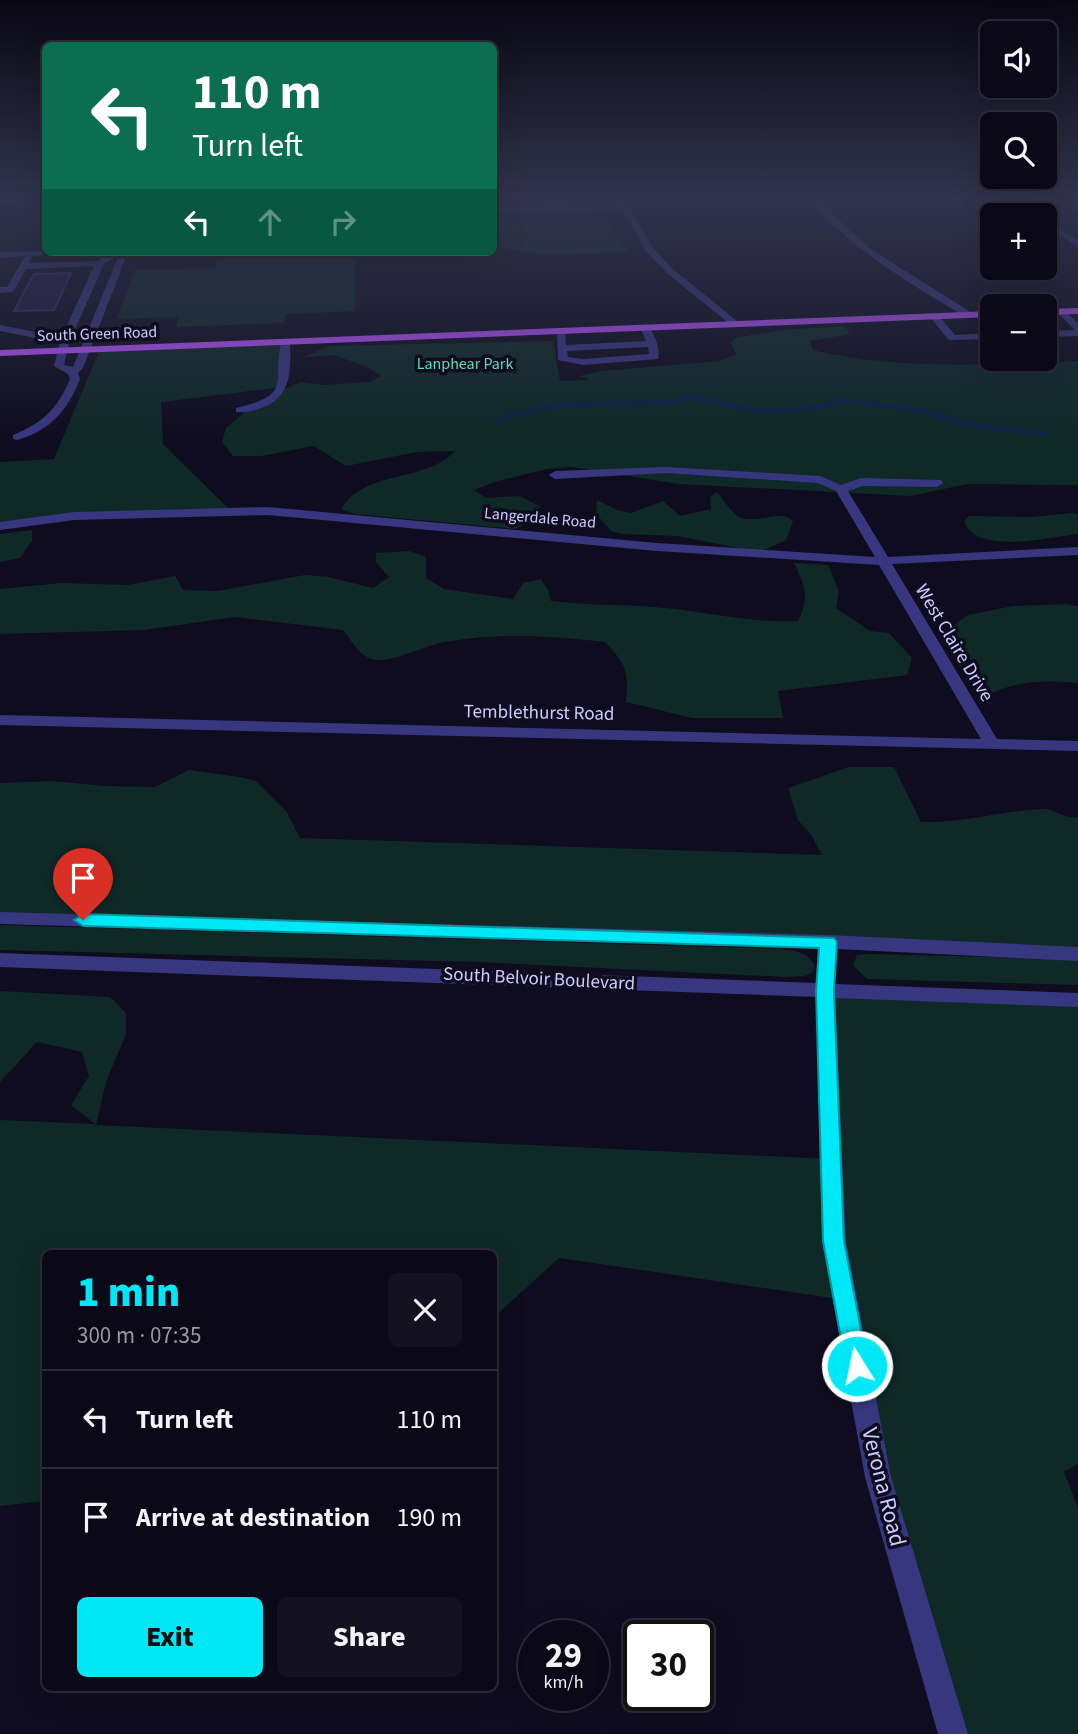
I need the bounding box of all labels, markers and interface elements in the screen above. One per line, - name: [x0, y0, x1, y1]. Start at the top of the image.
- map controls: [980, 21, 1057, 371]
- button: sound: [980, 21, 1057, 98]
- text: 110 m: [192, 58, 321, 128]
- icon: left: [77, 70, 168, 161]
- button: search: [980, 112, 1057, 189]
- text: Turn left: [192, 123, 303, 169]
- icon: left: [178, 203, 216, 241]
- icon: ahead: [251, 203, 289, 241]
- icon: right: [324, 203, 362, 241]
- button: +: [980, 203, 1057, 280]
- button: −: [980, 294, 1057, 371]
- street label: South Green Road: [36, 321, 158, 347]
- park label: Lanphear Park: [417, 353, 513, 375]
- street label: Langerdale Road: [483, 502, 597, 534]
- street label: West Claire Drive: [908, 579, 1000, 707]
- street label: Temblethurst Road: [463, 698, 615, 728]
- pin: [53, 848, 113, 920]
- icon: arrive: [64, 859, 102, 897]
- street label: South Belvoir Boulevard: [442, 960, 636, 998]
- text: 1 min: [77, 1263, 180, 1323]
- button: close: [388, 1273, 462, 1347]
- text: 300 m · 07:35: [77, 1319, 201, 1352]
- position arrow: [820, 1329, 894, 1403]
- icon: left: [77, 1400, 115, 1438]
- text: Turn left: [136, 1401, 233, 1438]
- text: 110 m: [396, 1401, 462, 1438]
- street label: Verona Road: [853, 1424, 915, 1550]
- icon: arrive: [77, 1498, 115, 1536]
- text: Arrive at destination: [136, 1499, 370, 1536]
- text: 190 m: [396, 1499, 462, 1536]
- button: Exit: [77, 1597, 263, 1677]
- button: Share: [277, 1597, 462, 1677]
- speed limit sign: 30: [623, 1620, 714, 1711]
- text: 29: [545, 1631, 582, 1681]
- text: km/h: [544, 1670, 583, 1695]

